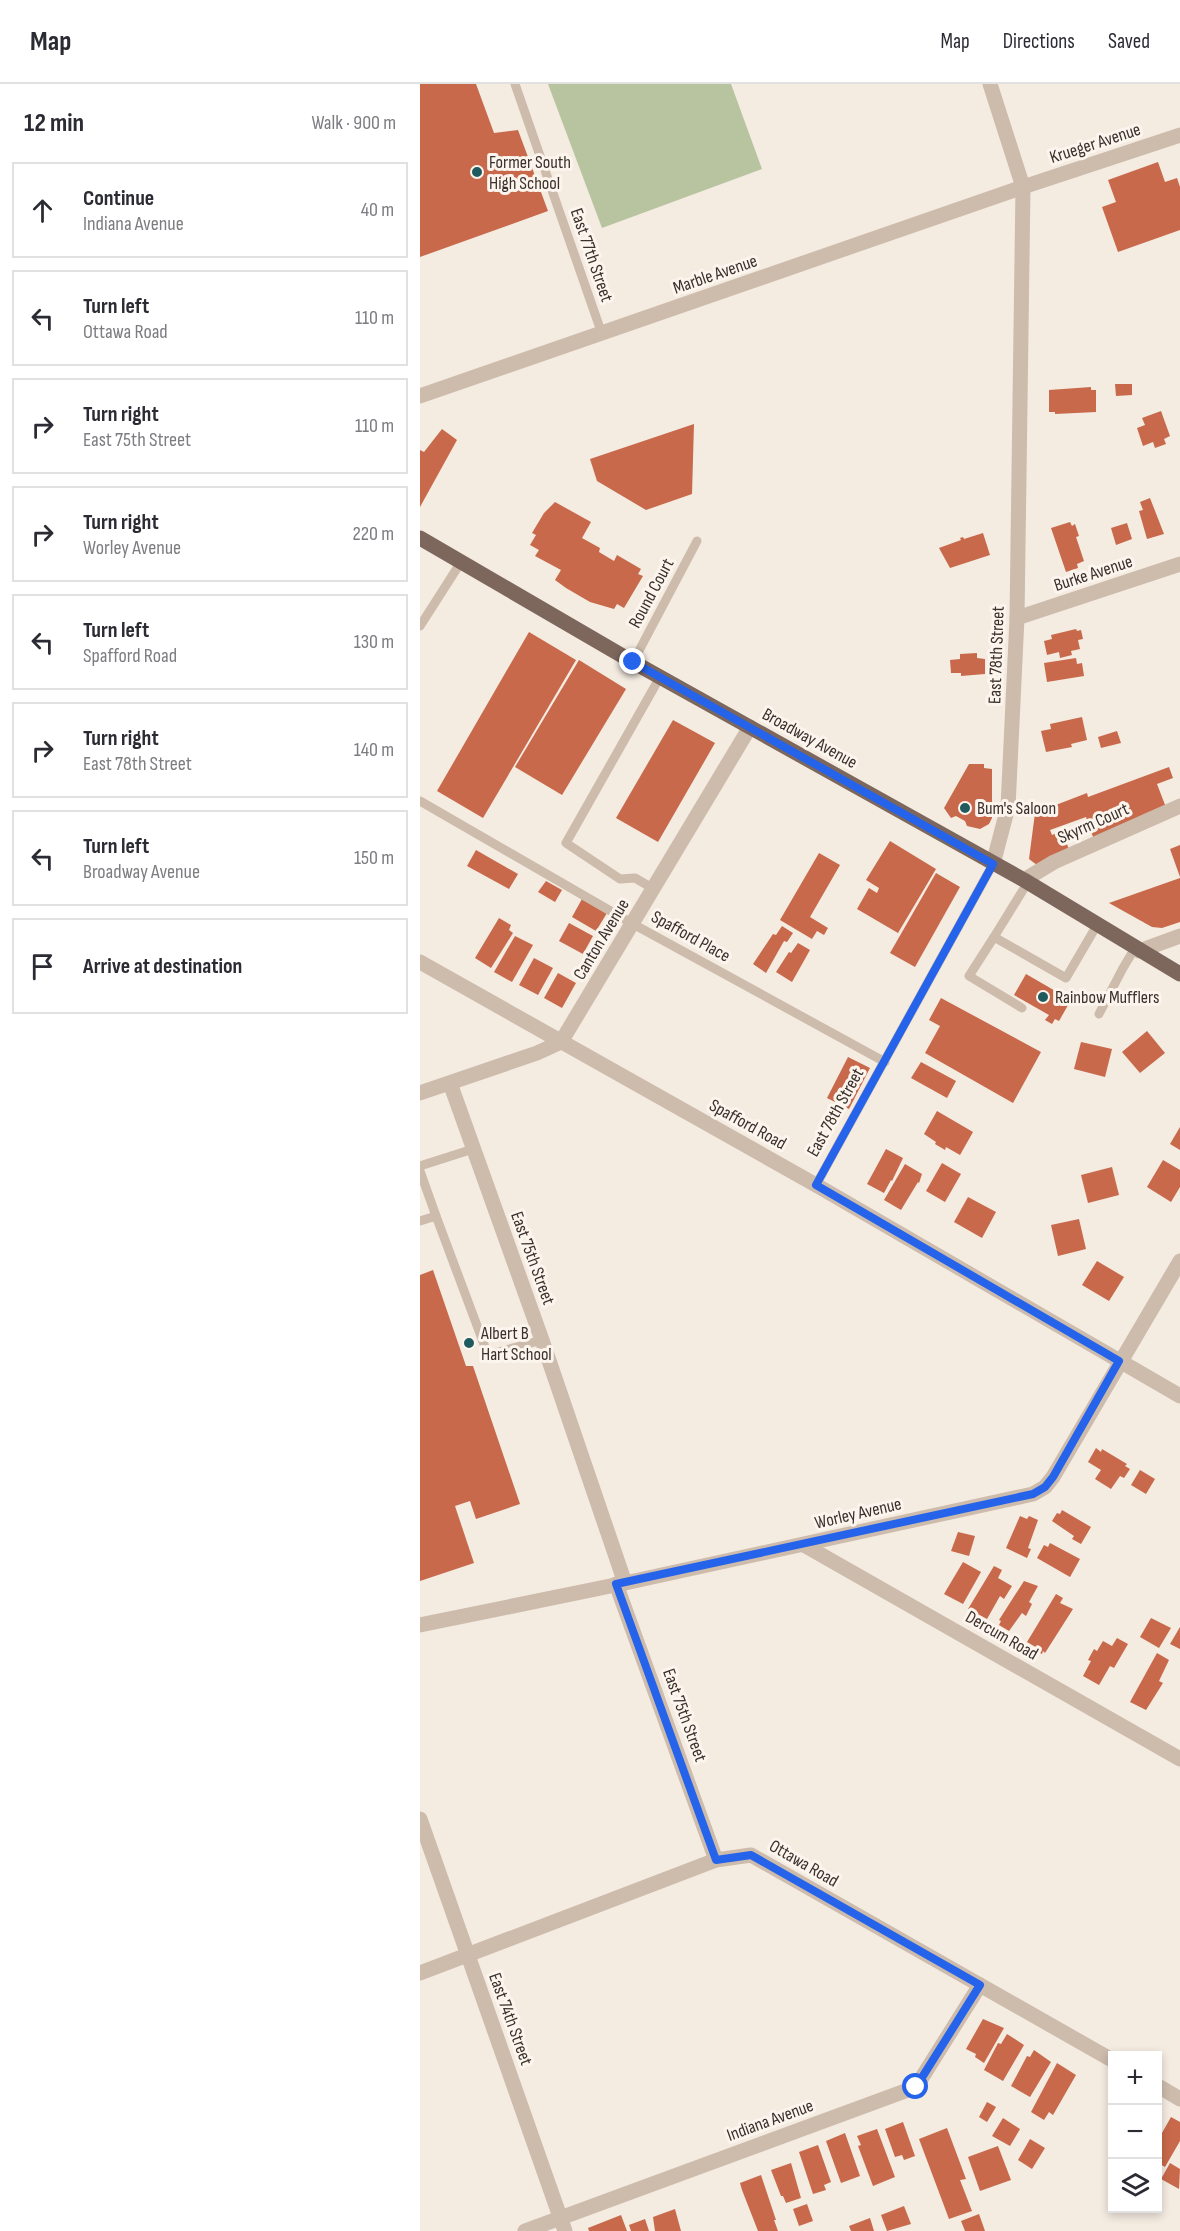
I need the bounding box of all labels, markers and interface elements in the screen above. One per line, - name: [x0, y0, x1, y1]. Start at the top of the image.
- text: Map: [30, 25, 71, 58]
- text: Map: [940, 29, 970, 54]
- text: Directions: [1003, 29, 1075, 54]
- text: Saved: [1108, 29, 1150, 54]
- text: 12 min: [24, 108, 84, 139]
- text: Walk · 900 m: [311, 111, 396, 135]
- street label: Krueger Avenue: [1047, 119, 1143, 168]
- place label: Former South High School: [489, 152, 571, 194]
- marker: Former South High School: [470, 165, 484, 179]
- text: Continue: [83, 185, 154, 212]
- icon: ahead: [26, 194, 59, 227]
- text: 40 m: [361, 198, 394, 222]
- street label: East 77th Street: [566, 206, 617, 305]
- text: Indiana Avenue: [83, 212, 184, 236]
- street label: Marble Avenue: [670, 250, 760, 299]
- text: Turn left: [83, 293, 149, 320]
- icon: left: [26, 302, 59, 335]
- text: 110 m: [355, 306, 394, 330]
- text: Ottawa Road: [83, 320, 168, 344]
- text: Turn right: [83, 401, 159, 428]
- icon: right: [26, 410, 59, 443]
- text: 110 m: [355, 414, 394, 438]
- text: East 75th Street: [83, 428, 191, 452]
- text: Turn right: [83, 509, 159, 536]
- icon: right: [26, 518, 59, 551]
- text: 220 m: [353, 522, 394, 546]
- text: Worley Avenue: [83, 536, 181, 560]
- street label: Burke Avenue: [1051, 551, 1135, 596]
- street label: Round Court: [624, 554, 679, 632]
- street label: East 78th Street: [984, 605, 1009, 704]
- text: Turn left: [83, 617, 149, 644]
- icon: left: [26, 626, 59, 659]
- text: 130 m: [354, 630, 394, 654]
- text: Spafford Road: [83, 644, 177, 668]
- route end: [619, 648, 645, 674]
- street label: Broadway Avenue: [759, 704, 861, 773]
- text: Turn right: [83, 725, 159, 752]
- icon: right: [26, 734, 59, 767]
- text: 140 m: [354, 738, 394, 762]
- text: East 78th Street: [83, 752, 192, 776]
- place label: Bum's Saloon: [977, 798, 1056, 819]
- street label: Skyrm Court: [1054, 798, 1132, 848]
- marker: Bum's Saloon: [958, 801, 972, 815]
- text: Turn left: [83, 833, 149, 860]
- icon: left: [26, 842, 59, 875]
- text: 150 m: [354, 846, 394, 870]
- text: Broadway Avenue: [83, 860, 200, 884]
- street label: Canton Avenue: [569, 895, 634, 983]
- street label: Spafford Place: [648, 906, 734, 967]
- icon: arrive: [26, 950, 59, 983]
- text: Arrive at destination: [83, 953, 242, 980]
- place label: Rainbow Mufflers: [1055, 987, 1159, 1008]
- marker: Rainbow Mufflers: [1036, 990, 1050, 1004]
- street label: East 78th Street: [803, 1064, 869, 1160]
- street label: Spafford Road: [706, 1095, 790, 1154]
- street label: East 75th Street: [506, 1209, 559, 1308]
- place label: Albert B Hart School: [480, 1323, 552, 1365]
- marker: Albert B Hart School: [462, 1336, 476, 1350]
- street label: Worley Avenue: [813, 1493, 904, 1534]
- street label: Dercum Road: [962, 1606, 1042, 1665]
- street label: East 75th Street: [658, 1666, 711, 1765]
- street label: Ottawa Road: [765, 1835, 842, 1892]
- street label: East 74th Street: [484, 1970, 537, 2069]
- map controls: [1108, 2051, 1162, 2213]
- button: +: [1108, 2051, 1162, 2105]
- route start: [902, 2073, 928, 2099]
- street label: Indiana Avenue: [724, 2095, 816, 2146]
- button: −: [1108, 2105, 1162, 2159]
- button: layers: [1108, 2159, 1162, 2213]

